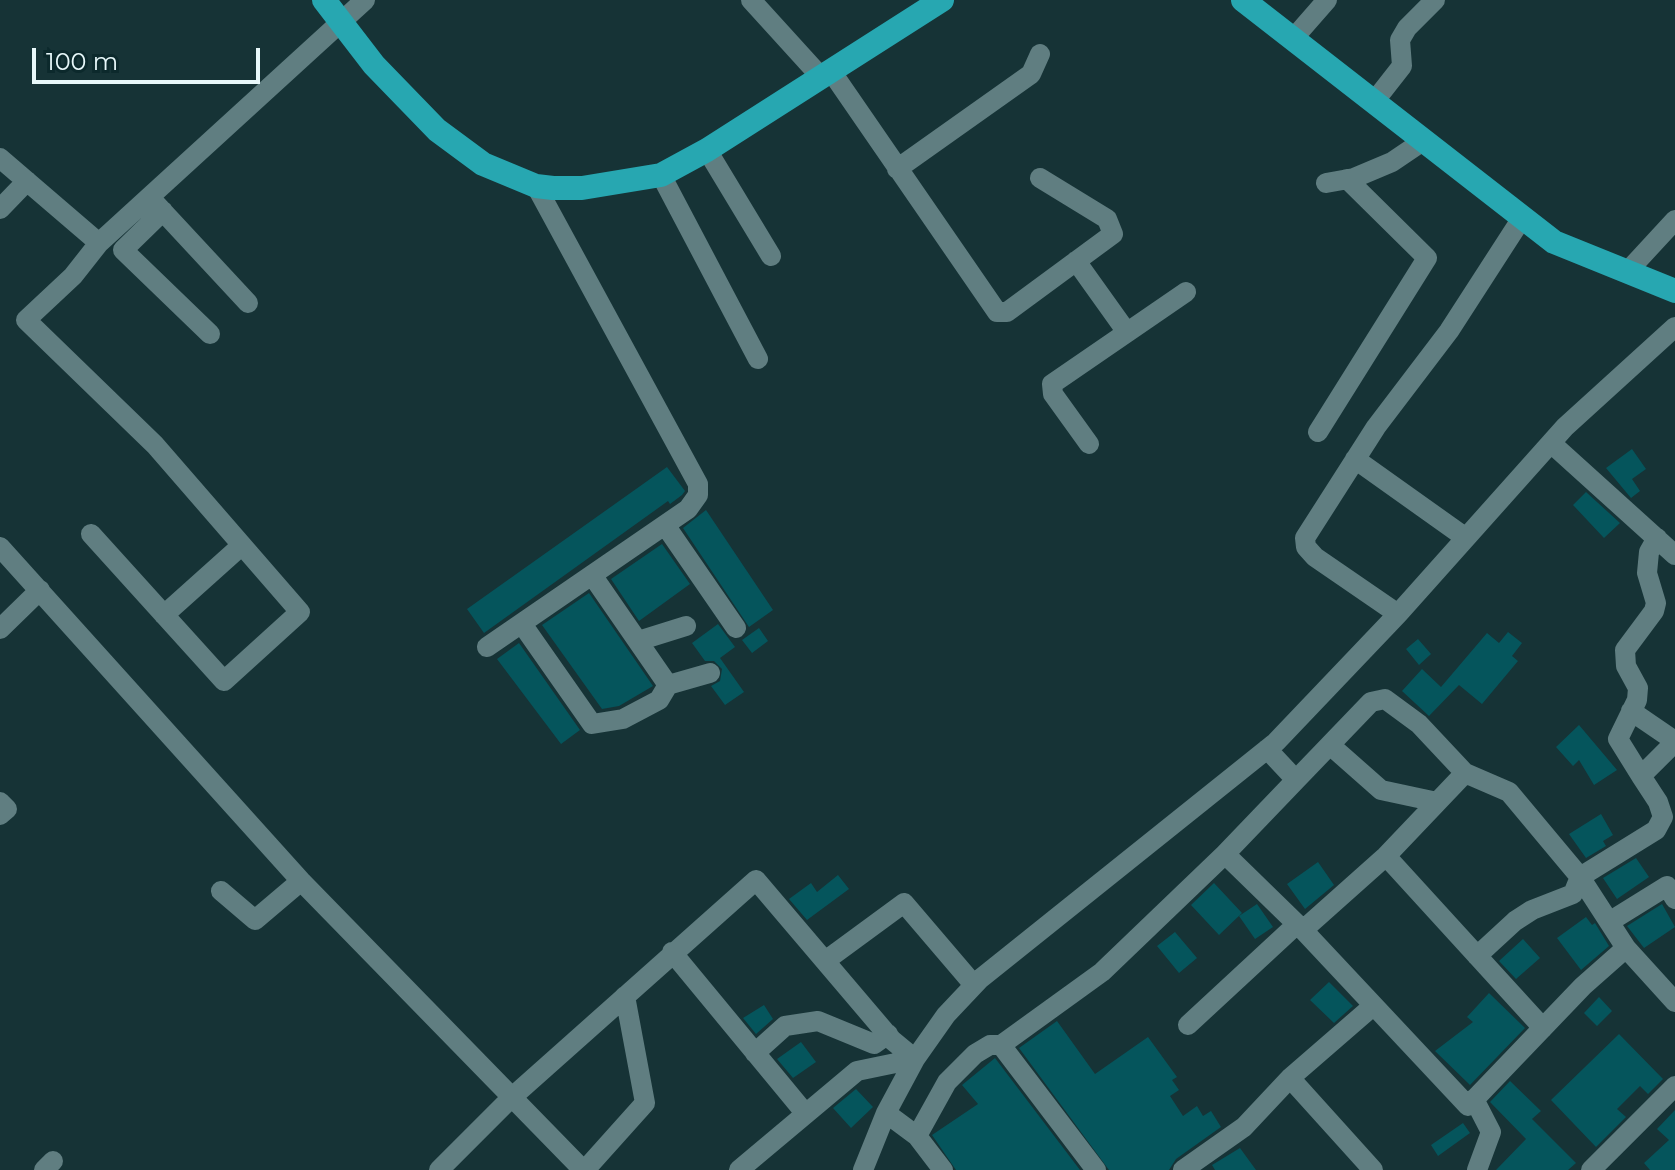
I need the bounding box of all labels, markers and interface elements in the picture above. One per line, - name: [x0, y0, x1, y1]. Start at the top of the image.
- scale bar: [36, 32, 264, 82]
- text: 100 m: [46, 47, 118, 76]

